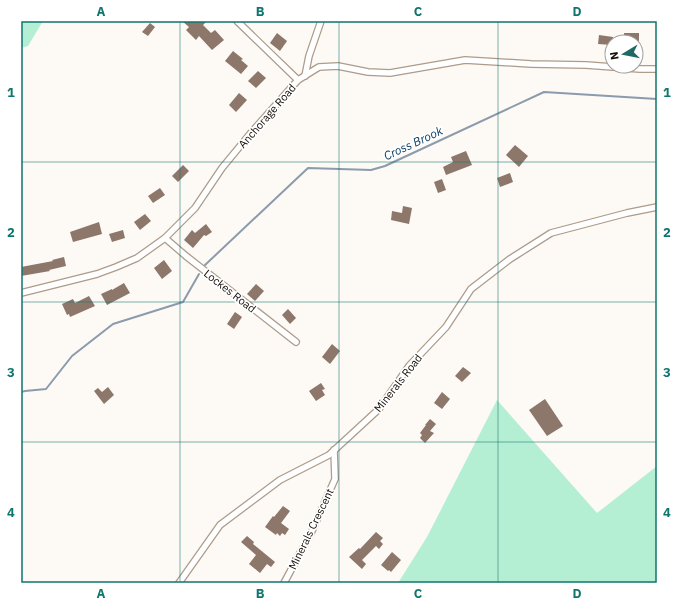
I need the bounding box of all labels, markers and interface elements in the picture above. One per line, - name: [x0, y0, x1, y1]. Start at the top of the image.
- text: A: [97, 3, 106, 20]
- text: B: [256, 3, 265, 20]
- text: C: [414, 3, 423, 20]
- text: D: [572, 3, 582, 20]
- north arrow: [604, 34, 644, 74]
- text: N: [607, 51, 622, 61]
- street label: Anchorage Road: [235, 81, 299, 151]
- text: 1: [7, 84, 15, 101]
- text: 1: [663, 84, 671, 101]
- water label: Cross Brook: [381, 122, 446, 163]
- text: 2: [7, 224, 15, 241]
- text: 2: [663, 224, 671, 241]
- street label: Lockes Road: [201, 266, 259, 316]
- street label: Minerals Road: [371, 351, 425, 415]
- text: 3: [7, 364, 15, 381]
- text: 3: [663, 364, 671, 381]
- street label: Minerals Crescent: [285, 486, 337, 572]
- text: 4: [7, 504, 15, 521]
- text: 4: [663, 504, 671, 521]
- text: A: [97, 585, 106, 602]
- text: B: [256, 585, 265, 602]
- text: C: [414, 585, 423, 602]
- text: D: [572, 585, 582, 602]

